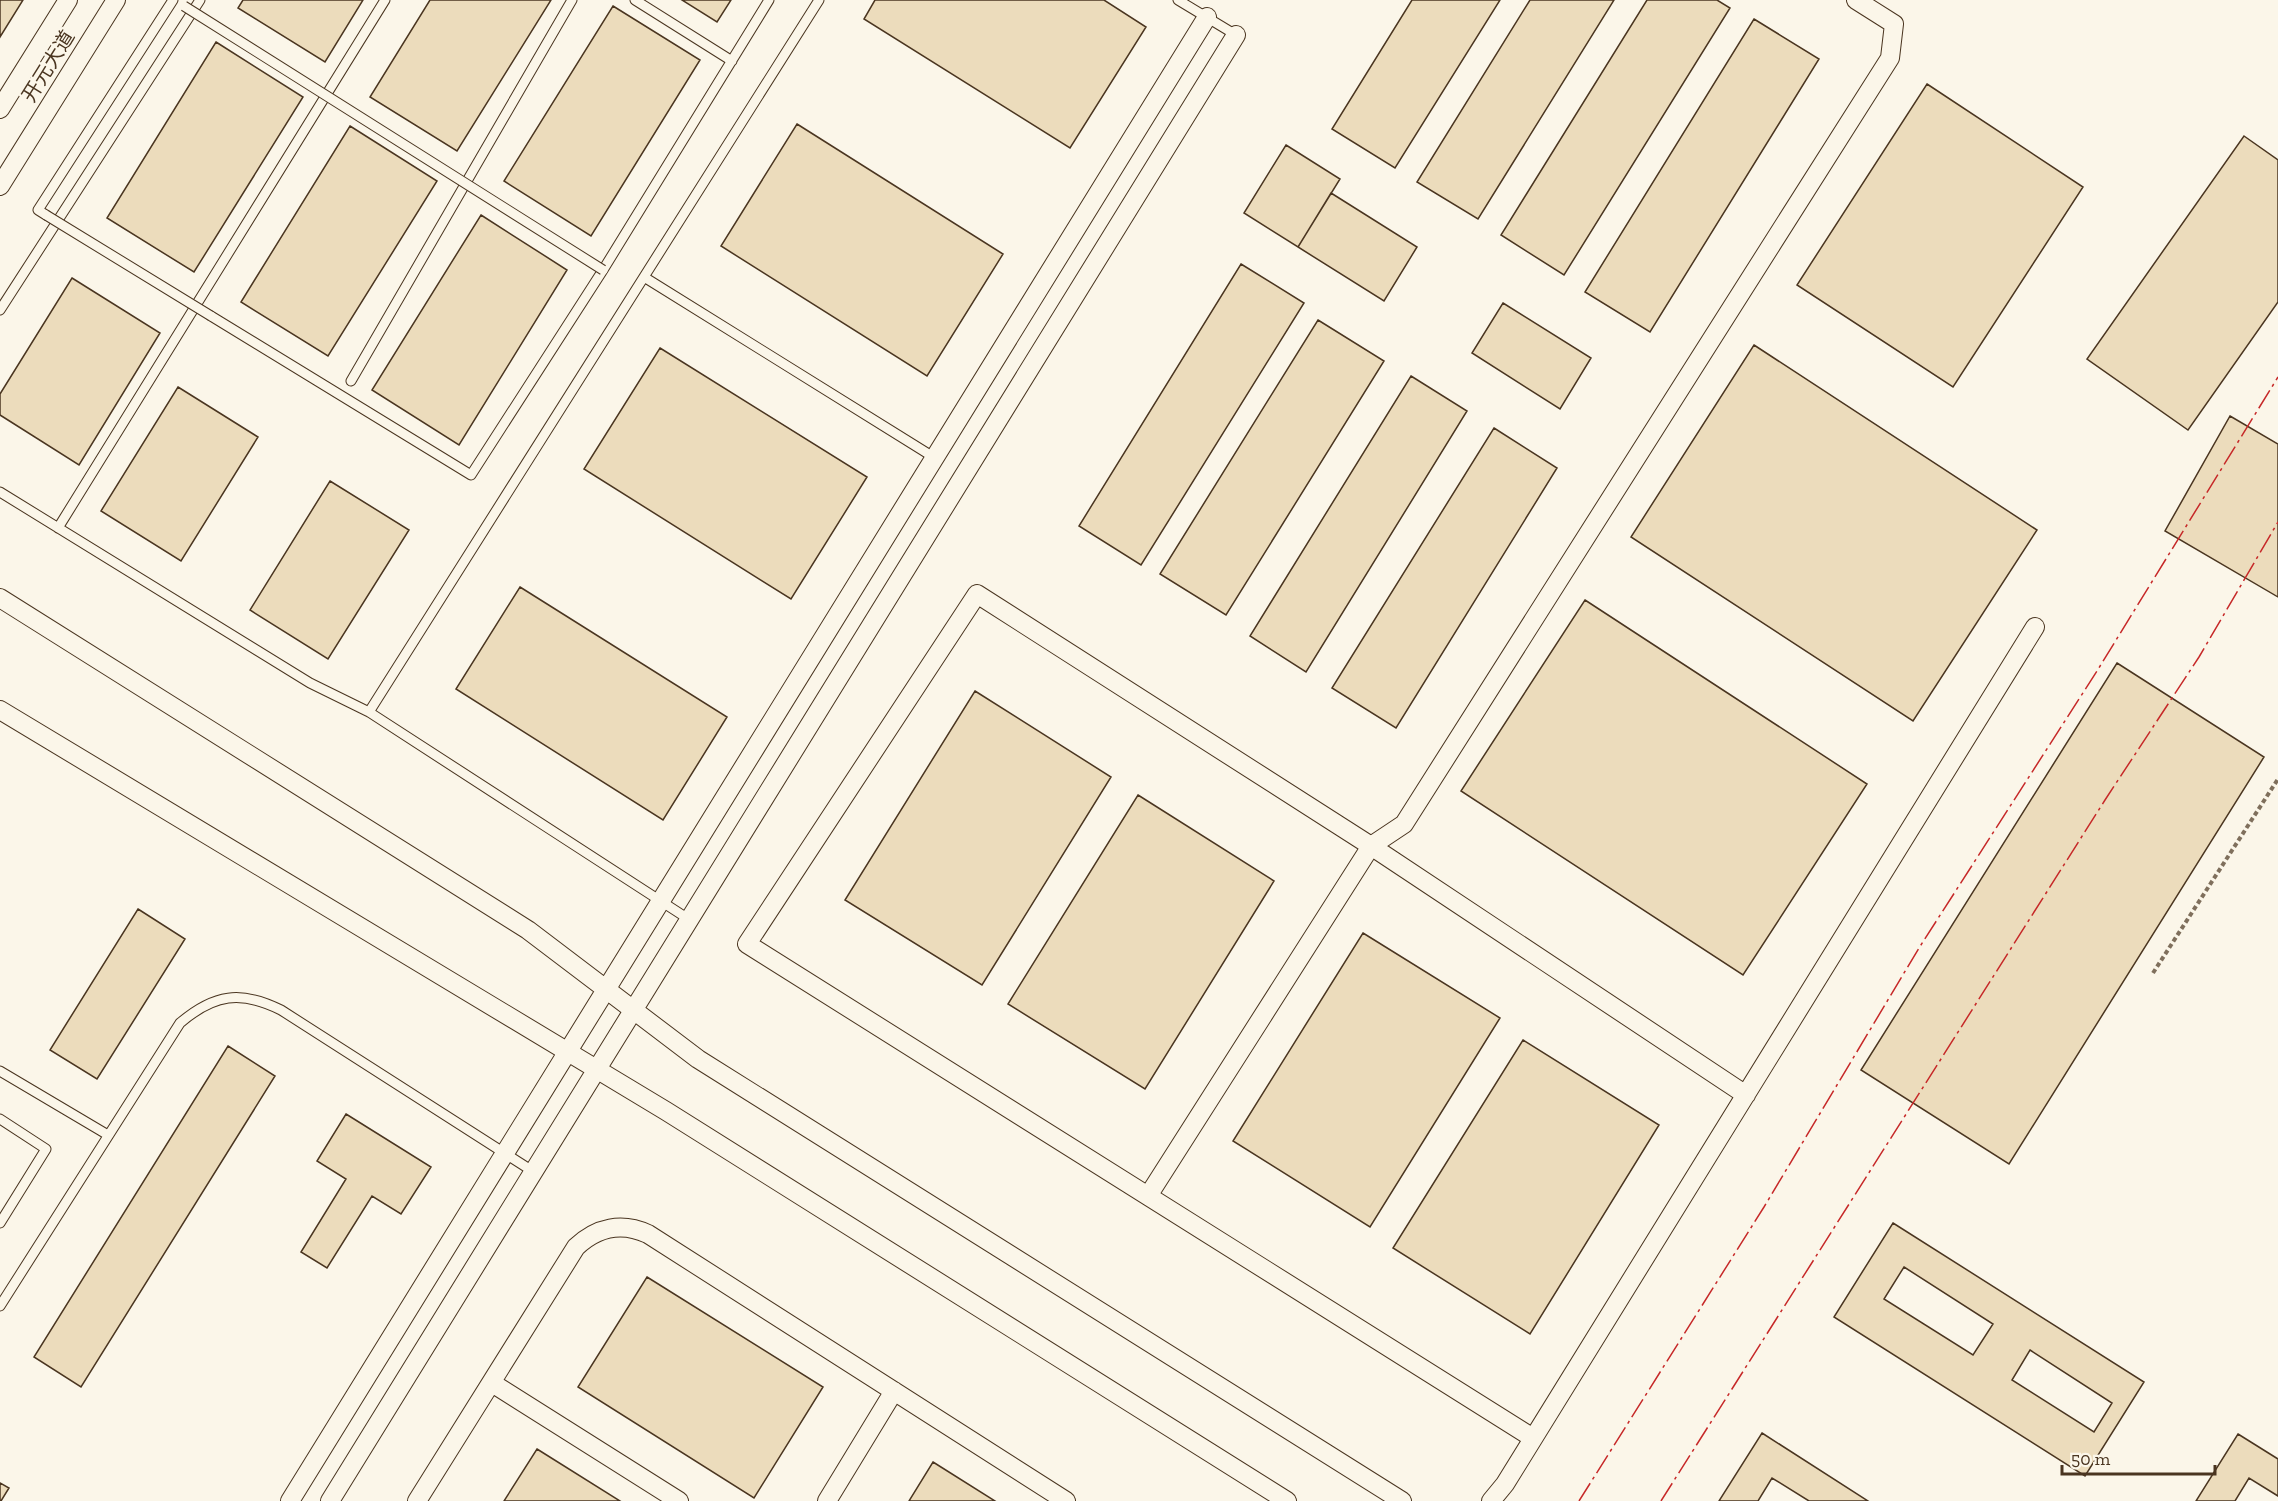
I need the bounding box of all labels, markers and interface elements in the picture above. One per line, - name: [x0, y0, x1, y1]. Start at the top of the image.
- street label: 开元大道: [17, 26, 79, 106]
- scale bar: [2062, 1438, 2215, 1476]
- text: 50 m: [2071, 1448, 2111, 1470]

